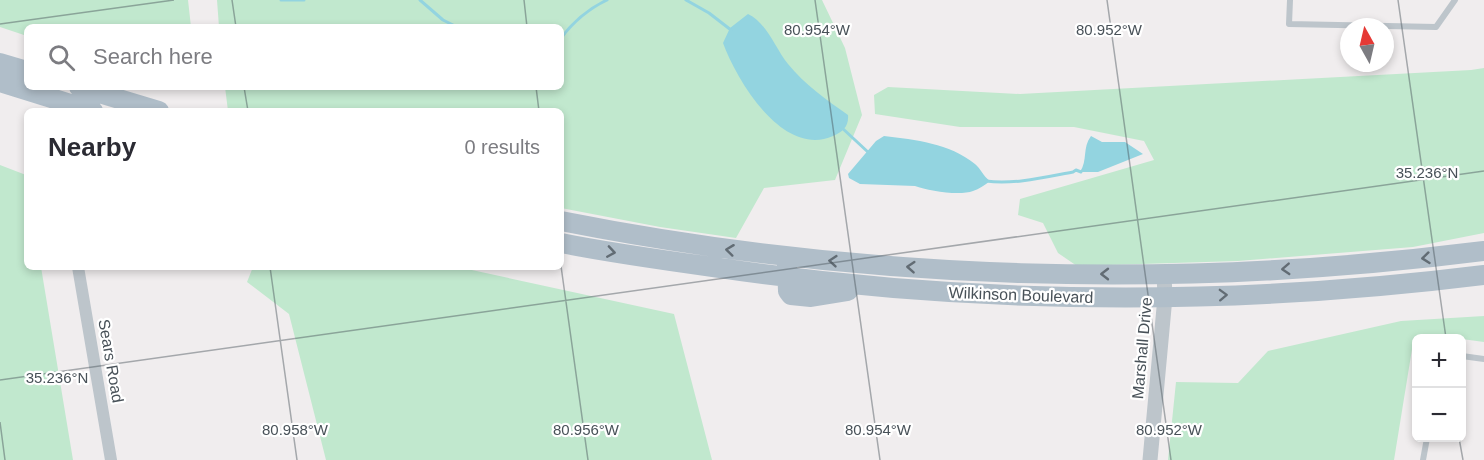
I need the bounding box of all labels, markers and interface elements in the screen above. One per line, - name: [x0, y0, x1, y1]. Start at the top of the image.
- north arrow: [1340, 18, 1394, 72]
- text: 80.954°W: [784, 21, 851, 38]
- text: 80.952°W: [1076, 21, 1143, 38]
- search box: [24, 24, 564, 90]
- icon: search: [45, 41, 78, 74]
- text: Search here: [93, 44, 213, 69]
- text: Nearby: [48, 132, 136, 162]
- text: 0 results: [464, 136, 540, 158]
- text: 35.236°N: [1396, 164, 1458, 181]
- one-way arrow: [725, 244, 734, 257]
- one-way arrow: [606, 246, 615, 258]
- one-way arrow: [1421, 251, 1430, 263]
- one-way arrow: [828, 255, 837, 268]
- one-way arrow: [906, 261, 915, 274]
- one-way arrow: [1281, 262, 1290, 275]
- one-way arrow: [1101, 268, 1110, 281]
- street label: Wilkinson Boulevard: [948, 284, 1094, 306]
- one-way arrow: [1219, 289, 1228, 302]
- street label: Marshall Drive: [1129, 296, 1155, 400]
- street label: Sears Road: [95, 318, 127, 404]
- map controls: [1412, 334, 1466, 442]
- button: +: [1412, 334, 1466, 388]
- text: 35.236°N: [26, 369, 88, 386]
- button: −: [1412, 388, 1466, 442]
- text: 80.958°W: [262, 421, 329, 438]
- text: 80.956°W: [553, 421, 620, 438]
- text: 80.954°W: [845, 421, 912, 438]
- text: 80.952°W: [1136, 421, 1203, 438]

